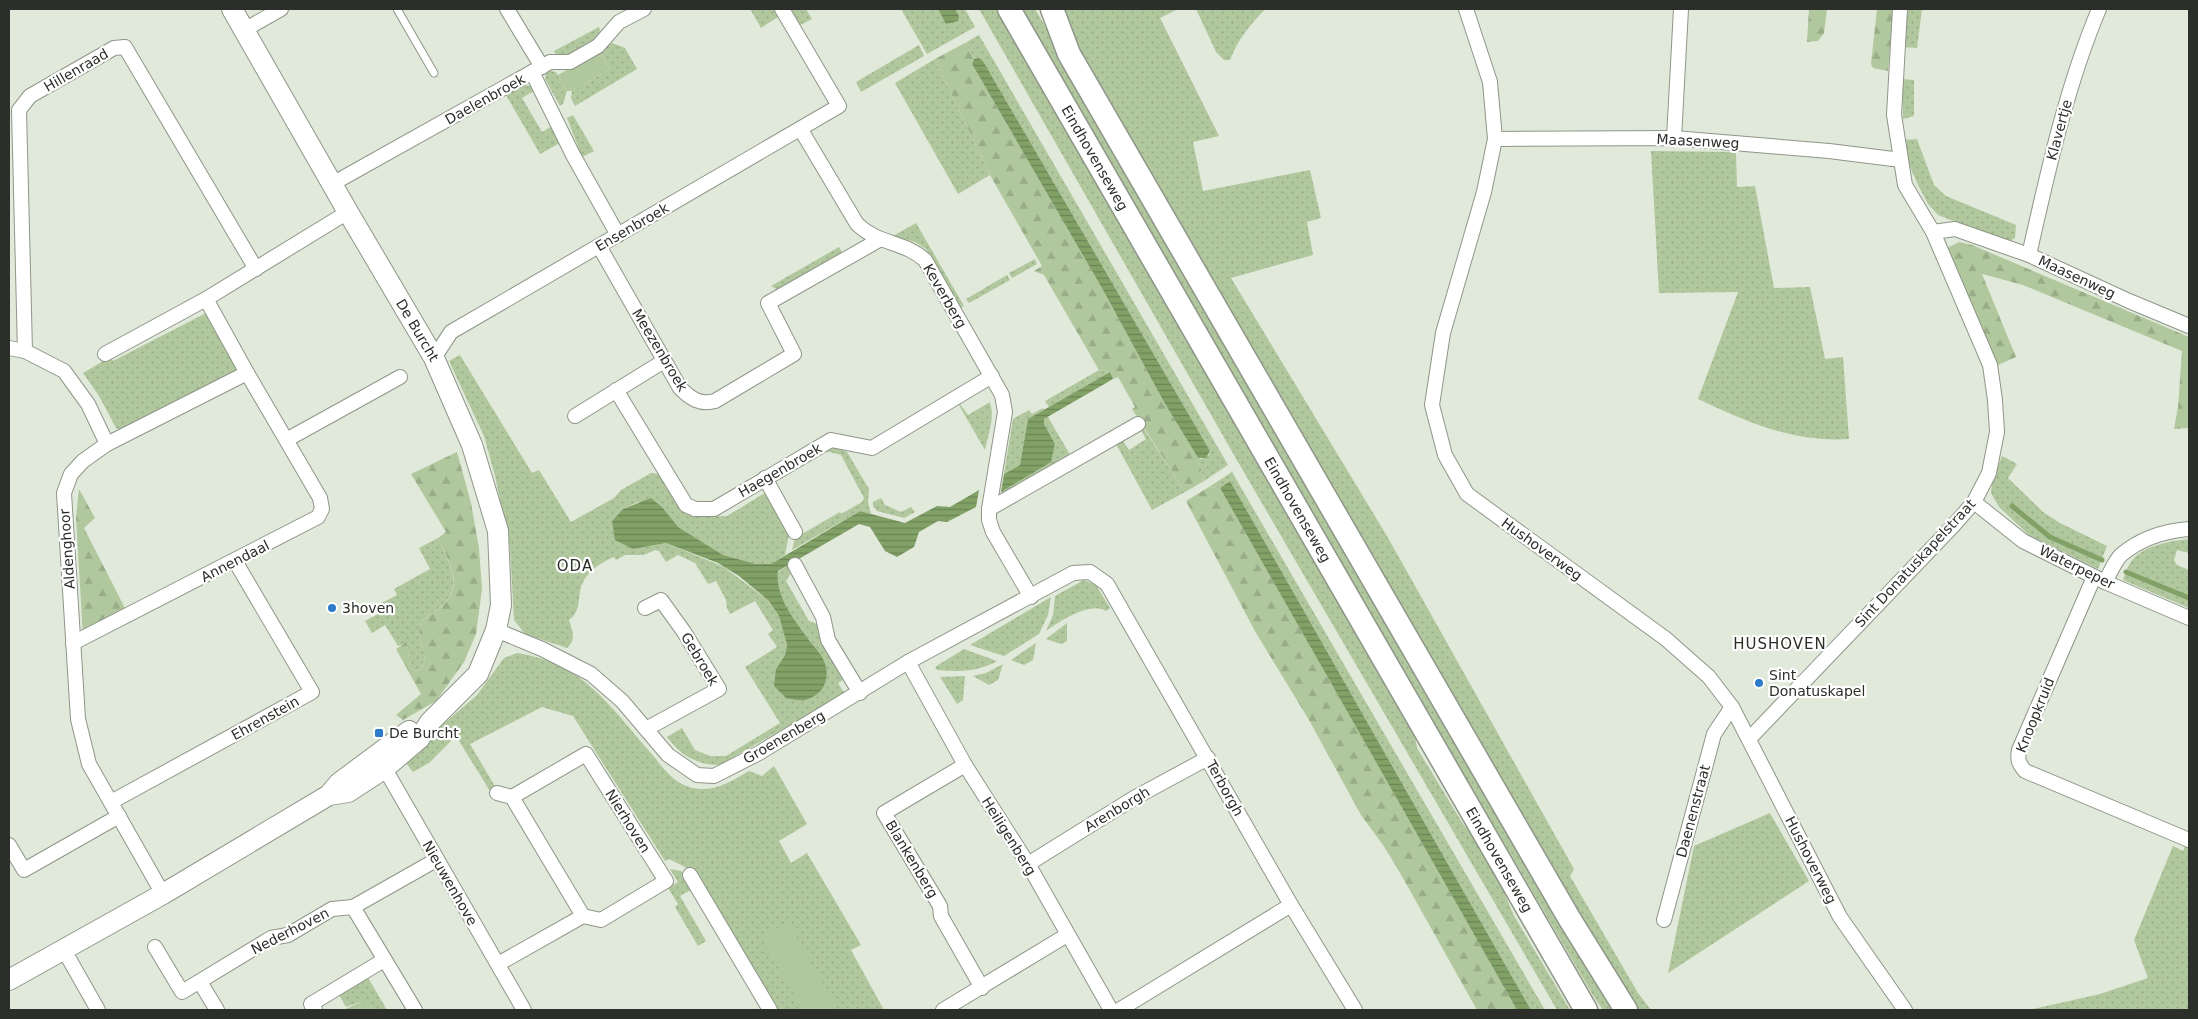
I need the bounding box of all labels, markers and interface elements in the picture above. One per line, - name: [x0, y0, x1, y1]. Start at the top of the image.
- street label: Hillenraad: [41, 45, 111, 95]
- street label: Daelenbroek: [442, 70, 529, 128]
- street label: Klavertje: [2043, 98, 2075, 162]
- street label: Eindhovenseweg: [1058, 103, 1131, 213]
- street label: Maasenweg: [1656, 131, 1740, 151]
- street label: Ensenbroek: [592, 199, 672, 254]
- street label: Maasenweg: [2036, 252, 2118, 302]
- street label: Keverberg: [920, 261, 970, 331]
- street label: De Burcht: [393, 296, 443, 365]
- street label: Meezenbroek: [629, 306, 691, 395]
- street label: Haegenbroek: [735, 439, 825, 500]
- street label: Eindhovenseweg: [1261, 454, 1334, 565]
- street label: Sint Donatuskapelstraat: [1851, 495, 1979, 630]
- street label: Aldenghoor: [56, 508, 78, 590]
- street label: Hushoverweg: [1499, 514, 1585, 584]
- street label: Annendaal: [198, 537, 272, 585]
- street label: Waterpeper: [2037, 542, 2118, 592]
- district label: ODA: [557, 557, 593, 575]
- place label: 3hoven: [342, 600, 394, 616]
- marker: 3hoven: [326, 602, 338, 614]
- street label: Gebroek: [678, 630, 723, 689]
- district label: HUSHOVEN: [1733, 635, 1827, 653]
- place label: Sint Donatuskapel: [1769, 667, 1865, 699]
- street label: Knoopkruid: [2013, 675, 2057, 755]
- marker: Sint Donatuskapel: [1753, 677, 1765, 689]
- street label: Ehrenstein: [228, 693, 302, 743]
- street label: Groenenberg: [740, 707, 828, 767]
- place label: De Burcht: [389, 725, 459, 741]
- marker: De Burcht: [373, 727, 385, 739]
- street label: Terborgh: [1203, 756, 1247, 819]
- street label: Daenenstraat: [1673, 762, 1713, 859]
- street label: Arenborgh: [1081, 783, 1153, 835]
- street label: Nierhoven: [602, 786, 654, 856]
- street label: Heiligenberg: [979, 794, 1039, 878]
- street label: Eindhovenseweg: [1463, 804, 1536, 915]
- street label: Hushoverweg: [1782, 814, 1840, 906]
- street label: Blankenberg: [882, 817, 942, 901]
- street label: Nieuwenhove: [419, 838, 481, 928]
- street label: Nederhoven: [248, 905, 332, 957]

